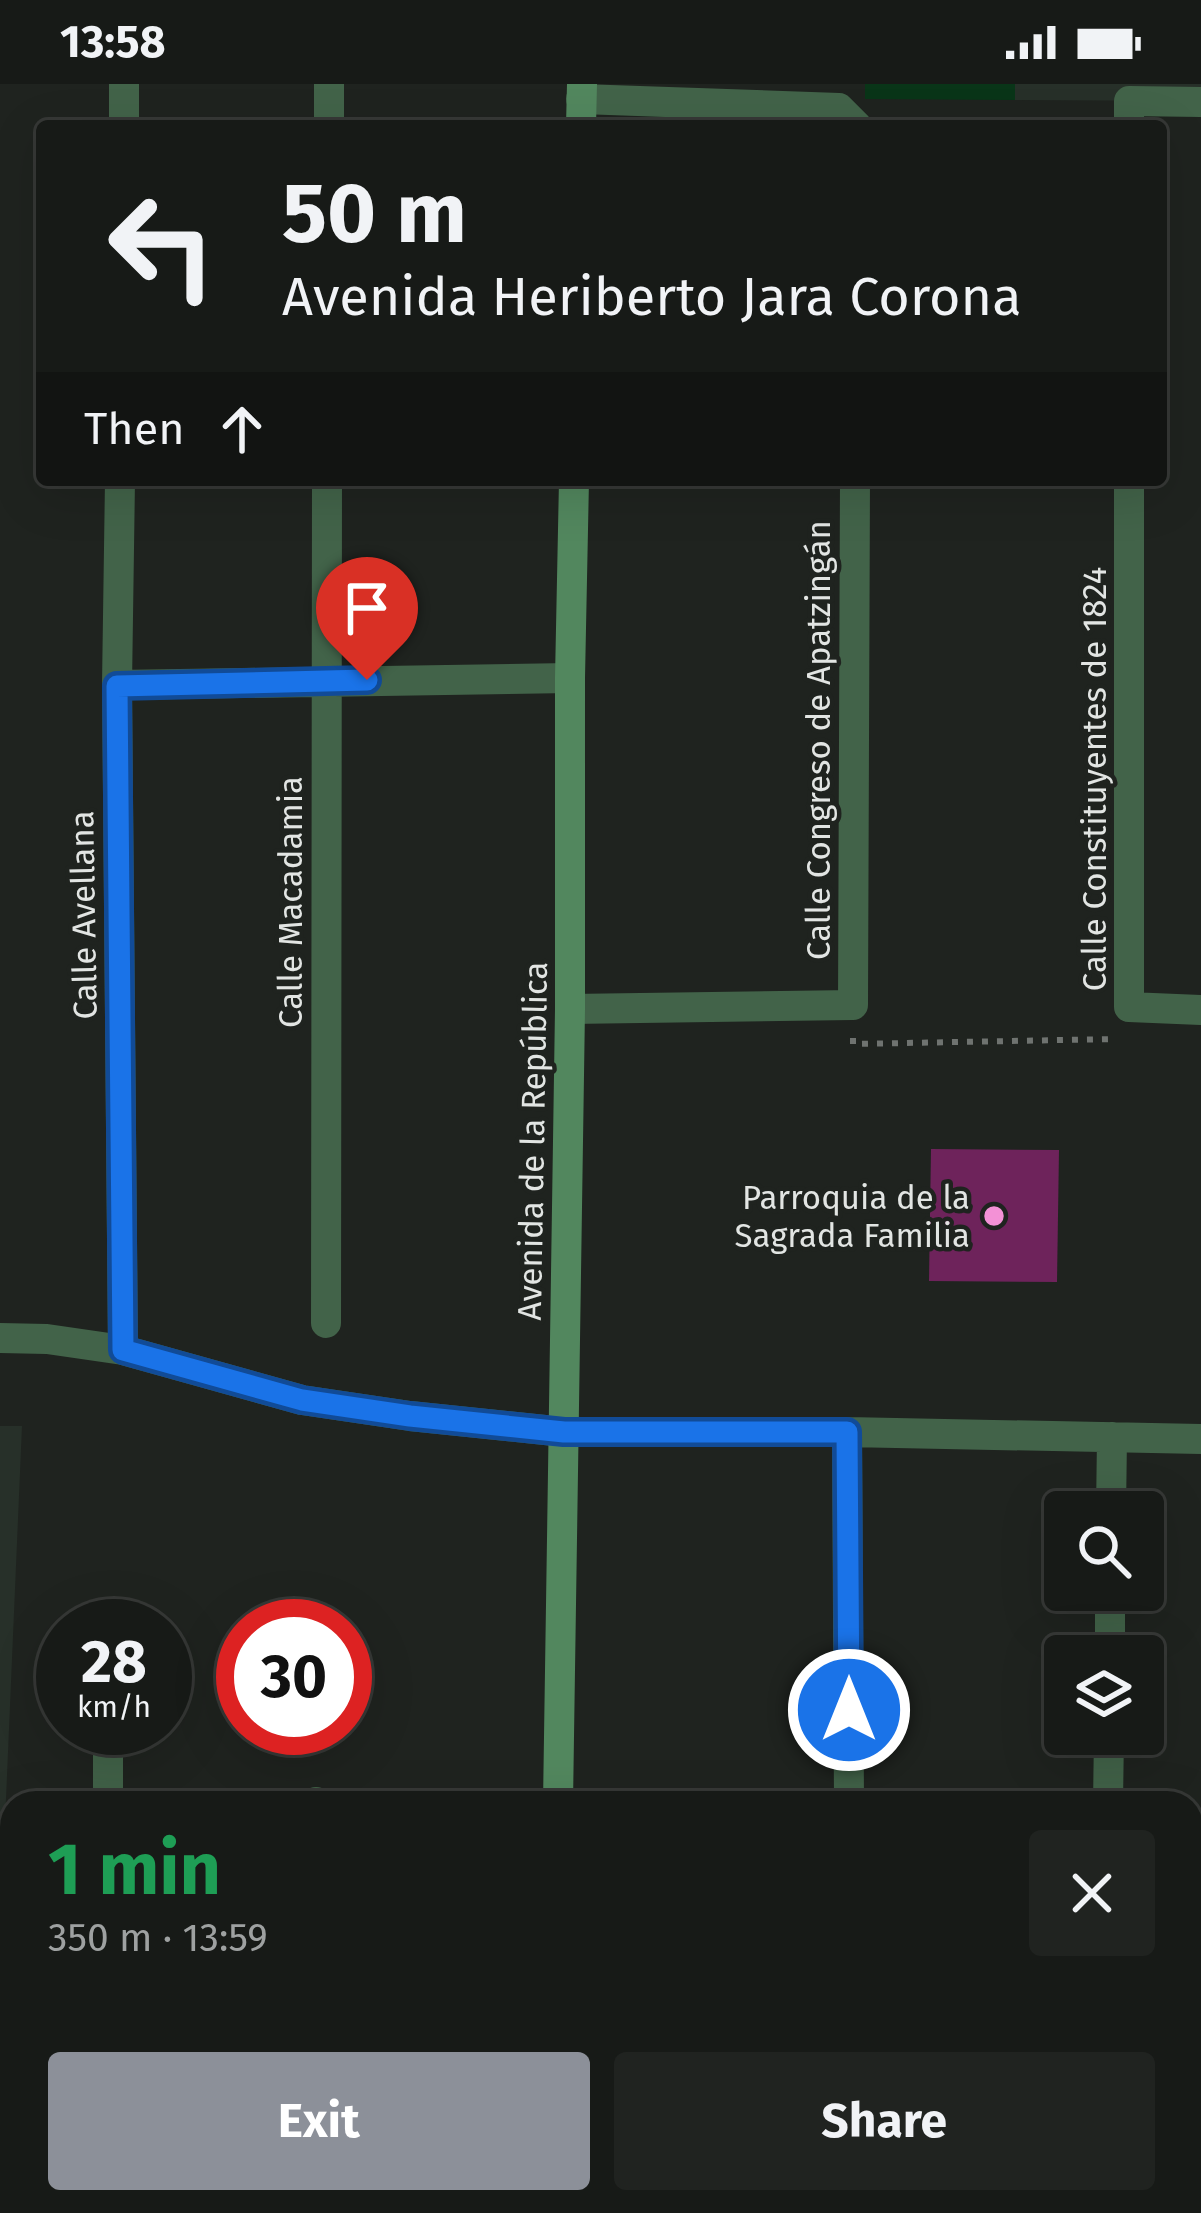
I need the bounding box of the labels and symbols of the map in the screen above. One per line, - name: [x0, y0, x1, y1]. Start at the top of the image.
- street label: Calle Congreso de Apatzingán: [799, 520, 839, 960]
- pin: [316, 557, 418, 680]
- street label: Calle Constituyentes de 1824: [1075, 567, 1115, 991]
- street label: Calle Macadamia: [271, 776, 311, 1028]
- street label: Calle Avellana: [62, 810, 106, 1020]
- street label: Avenida de la República: [510, 961, 556, 1321]
- place label: Parroquia de la Sagrada Familia: [735, 1178, 970, 1256]
- marker: Parroquia de la Sagrada Familia: [981, 1203, 1007, 1229]
- speed limit sign: 30: [216, 1599, 372, 1755]
- position arrow: [786, 1647, 912, 1773]

